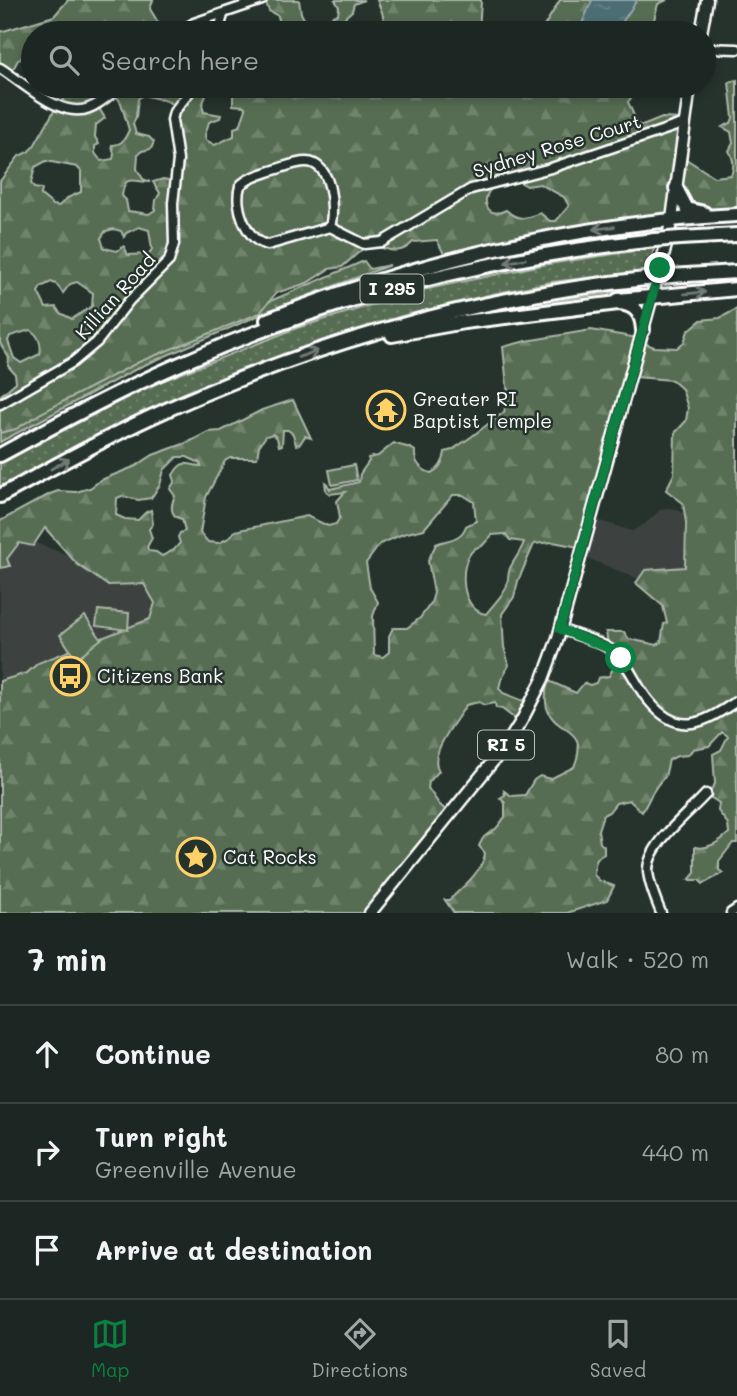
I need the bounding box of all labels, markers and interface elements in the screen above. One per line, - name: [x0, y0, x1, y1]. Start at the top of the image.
- search box: [21, 21, 716, 98]
- icon: search: [45, 41, 83, 79]
- text: Search here: [101, 43, 259, 77]
- street label: Sydney Rose Court: [470, 108, 644, 183]
- one-way arrow: [593, 222, 616, 235]
- street label: Killian Road: [69, 247, 160, 344]
- route end: [644, 252, 675, 283]
- one-way arrow: [504, 255, 527, 269]
- road number: I 295: [360, 274, 424, 304]
- one-way arrow: [683, 286, 705, 299]
- one-way arrow: [297, 347, 319, 360]
- place label: Greater RI Baptist Temple: [413, 386, 552, 433]
- temple icon: Greater RI Baptist Temple: [365, 389, 407, 431]
- one-way arrow: [49, 457, 70, 470]
- route start: [605, 642, 636, 673]
- bus stop icon: Citizens Bank: [49, 655, 91, 697]
- place label: Citizens Bank: [97, 663, 223, 688]
- road number: RI 5: [478, 730, 534, 760]
- place icon: Cat Rocks: [175, 836, 217, 878]
- place label: Cat Rocks: [223, 844, 317, 869]
- text: 7 min: [28, 939, 107, 979]
- text: Walk · 520 m: [566, 944, 709, 974]
- icon: ahead: [28, 1035, 66, 1073]
- text: Continue: [95, 1037, 211, 1071]
- text: 80 m: [655, 1039, 709, 1069]
- text: Turn right: [95, 1120, 228, 1154]
- icon: right: [28, 1133, 66, 1171]
- text: 440 m: [642, 1137, 709, 1167]
- text: Greenville Avenue: [95, 1154, 297, 1184]
- icon: arrive: [28, 1231, 66, 1269]
- text: Arrive at destination: [95, 1233, 372, 1267]
- tab: Map: [91, 1315, 130, 1382]
- tab: Directions: [311, 1315, 408, 1382]
- tab: Saved: [590, 1315, 646, 1382]

